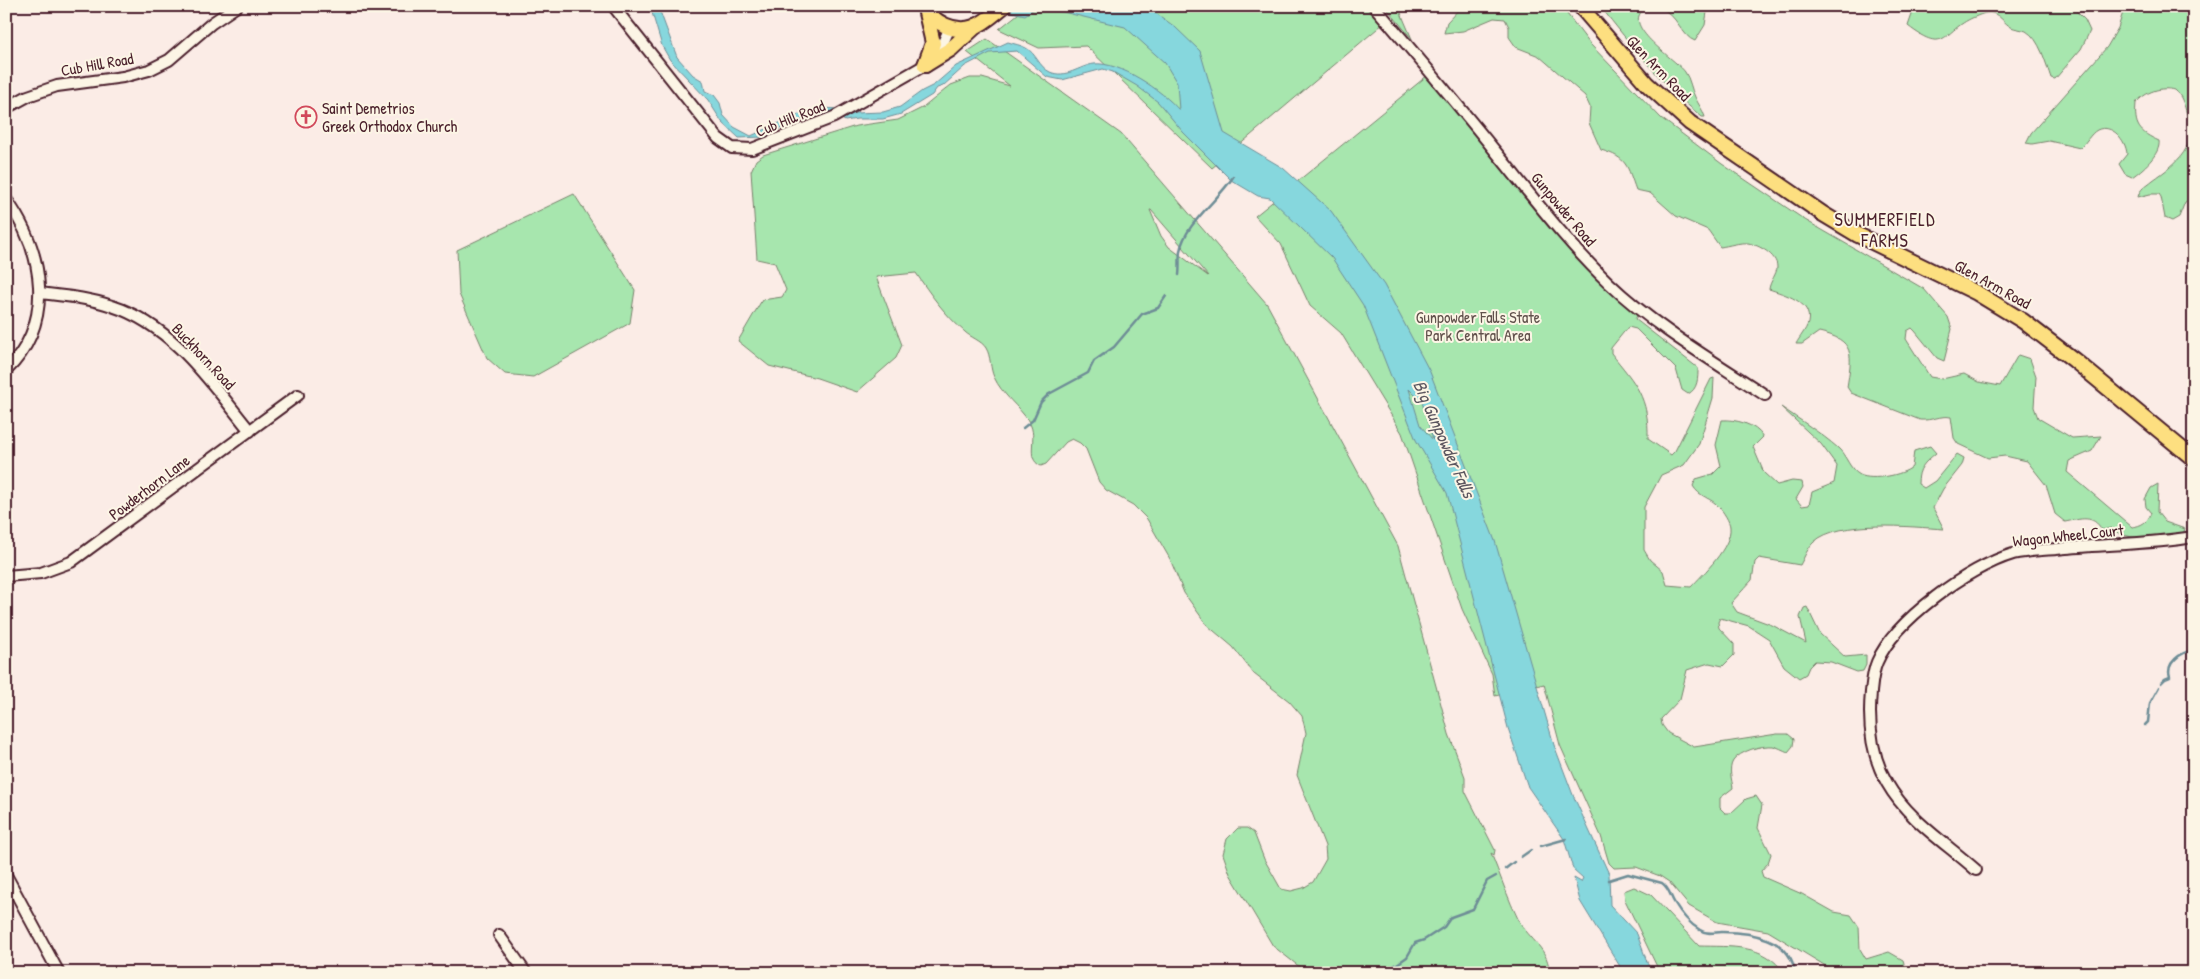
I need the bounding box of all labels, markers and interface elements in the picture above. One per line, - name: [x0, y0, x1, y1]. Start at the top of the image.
- street label: Glen Arm Road: [1622, 30, 1696, 106]
- street label: Cub Hill Road: [59, 47, 135, 81]
- street label: Cub Hill Road: [752, 94, 828, 142]
- place label: Saint Demetrios Greek Orthodox Church: [322, 97, 457, 137]
- church icon: Saint Demetrios Greek Orthodox Church: [294, 105, 318, 129]
- street label: Gunpowder Road: [1526, 167, 1602, 251]
- district label: SUMMERFIELD FARMS: [1835, 207, 1935, 253]
- street label: Glen Arm Road: [1951, 254, 2035, 314]
- park label: Gunpowder Falls State Park Central Area: [1416, 306, 1541, 346]
- street label: Buckhorn Road: [167, 318, 241, 394]
- water label: Big Gunpowder Falls: [1407, 376, 1482, 503]
- street label: Powderhorn Lane: [104, 449, 195, 525]
- street label: Wagon Wheel Court: [2012, 518, 2125, 552]

